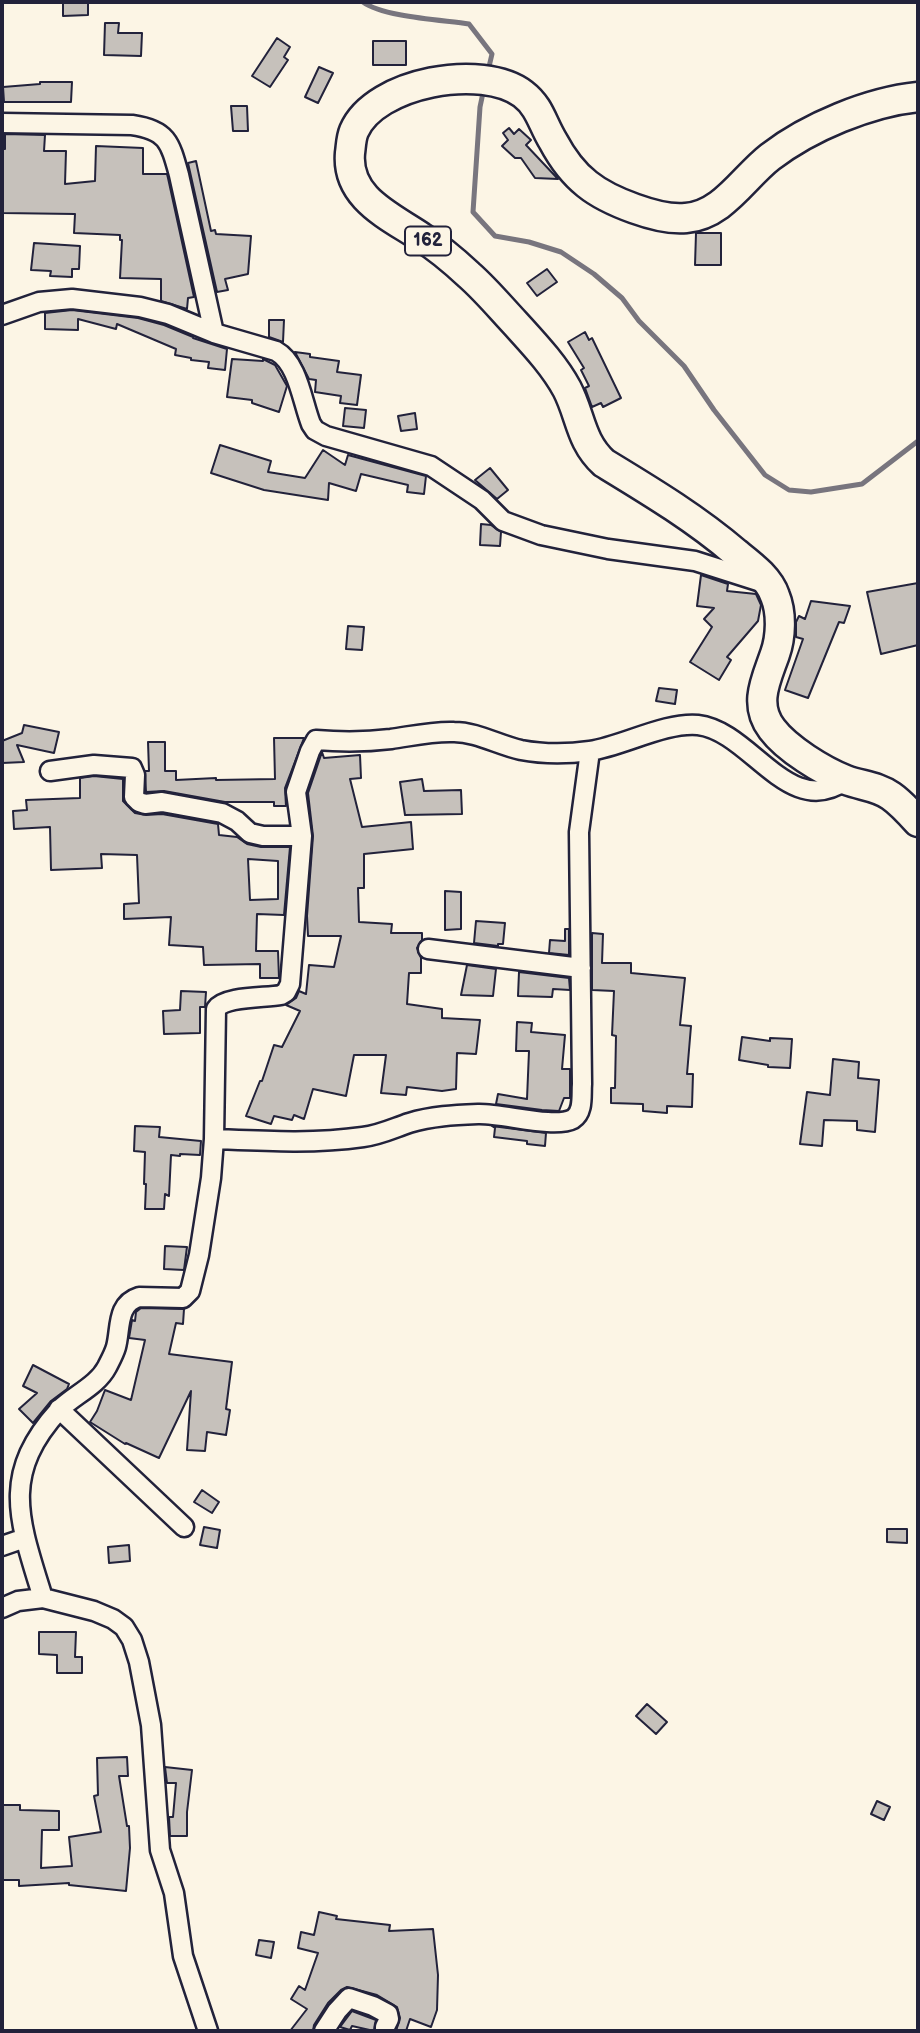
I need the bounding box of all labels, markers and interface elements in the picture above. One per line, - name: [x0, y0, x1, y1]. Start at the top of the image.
- road number: 162: [405, 227, 451, 256]

